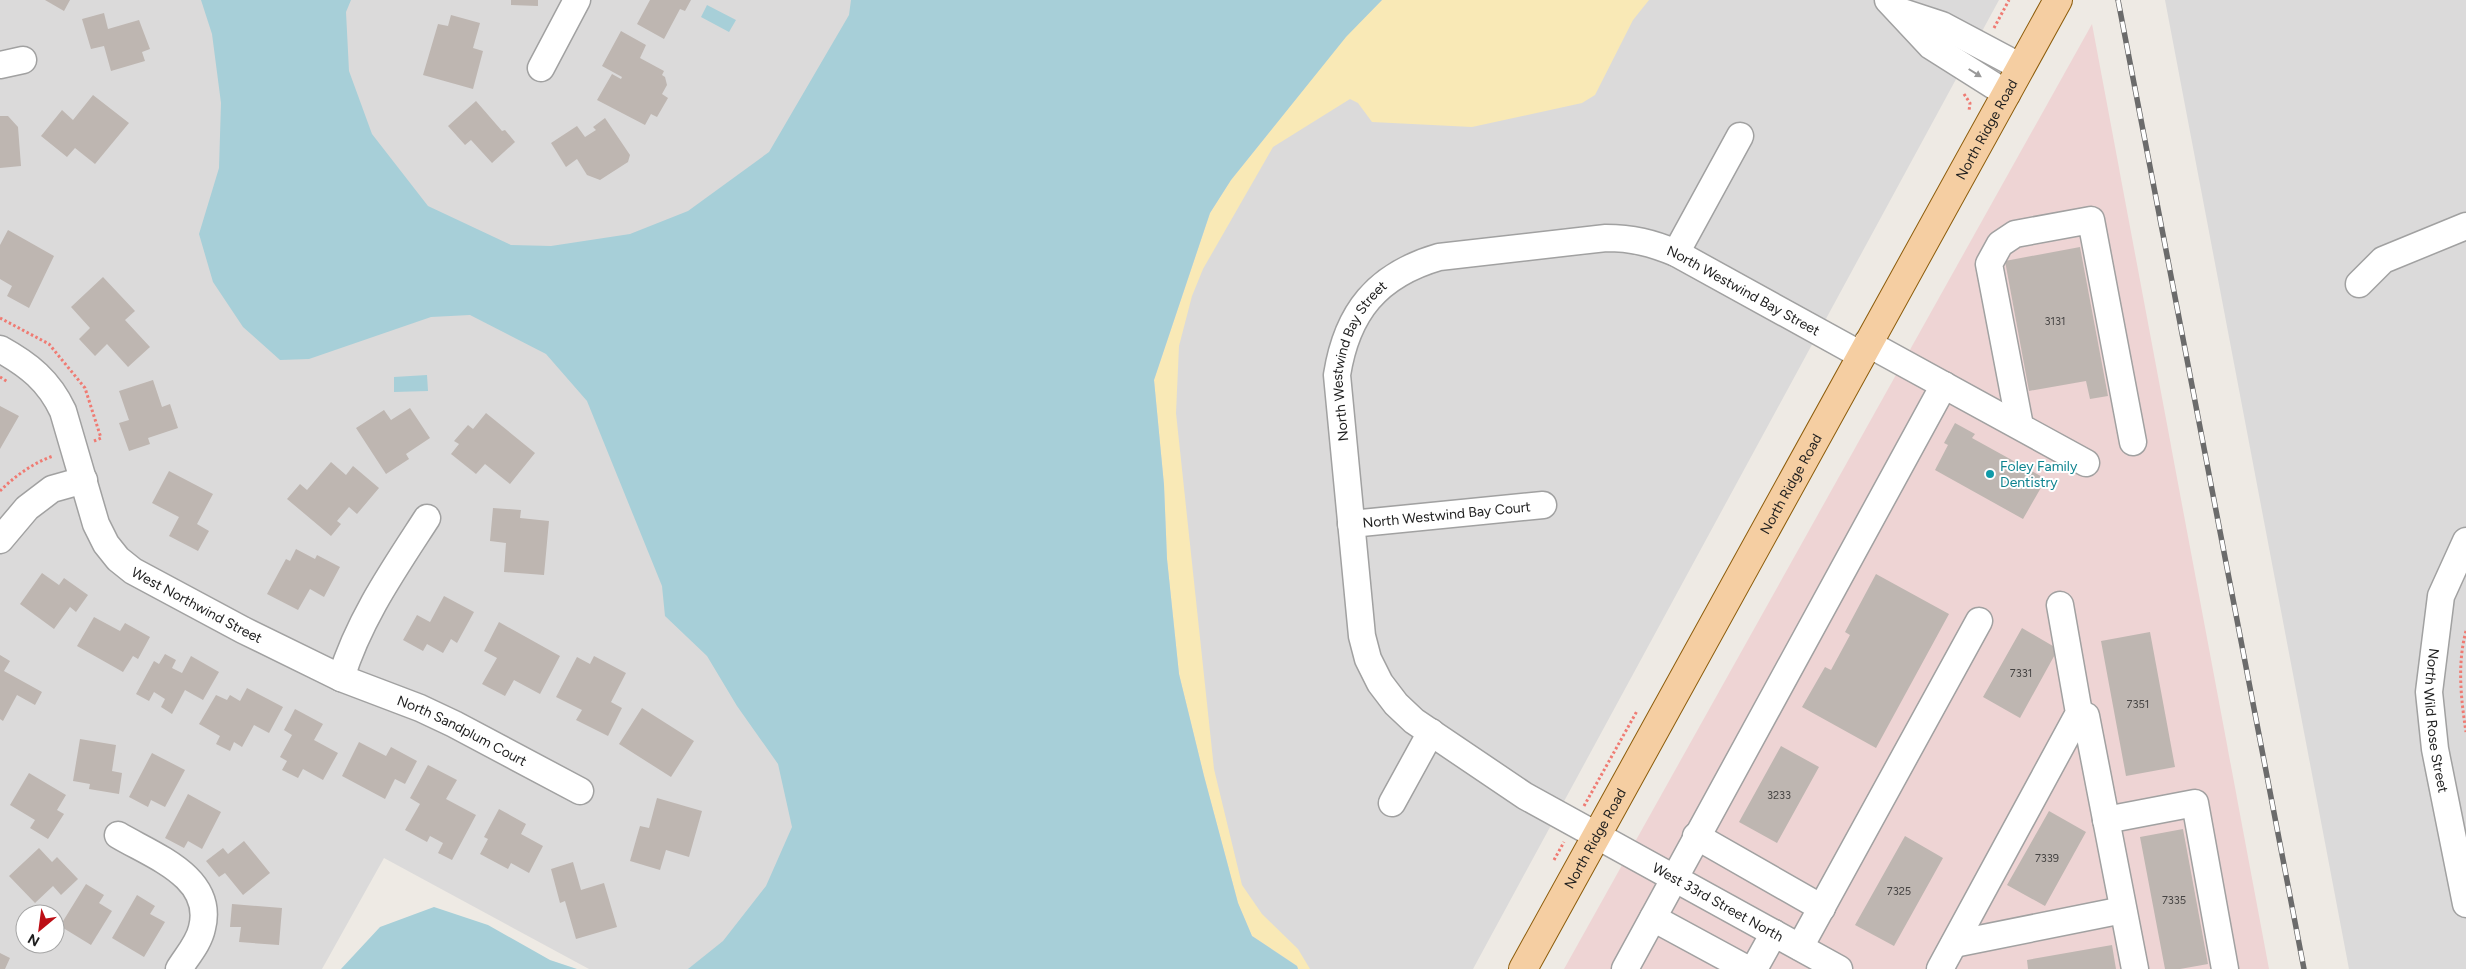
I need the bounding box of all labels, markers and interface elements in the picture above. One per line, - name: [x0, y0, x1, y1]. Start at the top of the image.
- one-way arrow: [1969, 69, 1982, 78]
- street label: North Ridge Road: [1952, 77, 2021, 183]
- street label: North Westwind Bay Street: [1664, 242, 1823, 340]
- street label: North Westwind Bay Street: [1329, 277, 1390, 442]
- house number: 3131: [2044, 315, 2066, 328]
- street label: North Ridge Road: [1757, 431, 1826, 537]
- place label: Foley Family Dentistry: [2000, 458, 2078, 491]
- marker: Foley Family Dentistry: [1984, 468, 1996, 480]
- street label: North Westwind Bay Court: [1362, 498, 1531, 532]
- street label: West Northwind Street: [128, 564, 265, 647]
- street label: North Wild Rose Street: [2420, 647, 2452, 794]
- house number: 7331: [2010, 667, 2032, 680]
- street label: North Sandplum Court: [394, 692, 530, 770]
- house number: 7351: [2127, 698, 2149, 711]
- street label: North Ridge Road: [1561, 786, 1630, 892]
- house number: 3233: [1767, 789, 1791, 802]
- house number: 7339: [2035, 852, 2059, 865]
- street label: West 33rd Street North: [1649, 859, 1786, 946]
- house number: 7325: [1887, 885, 1911, 898]
- house number: 7335: [2162, 894, 2186, 907]
- north arrow: [15, 904, 65, 954]
- text: N: [25, 930, 43, 950]

